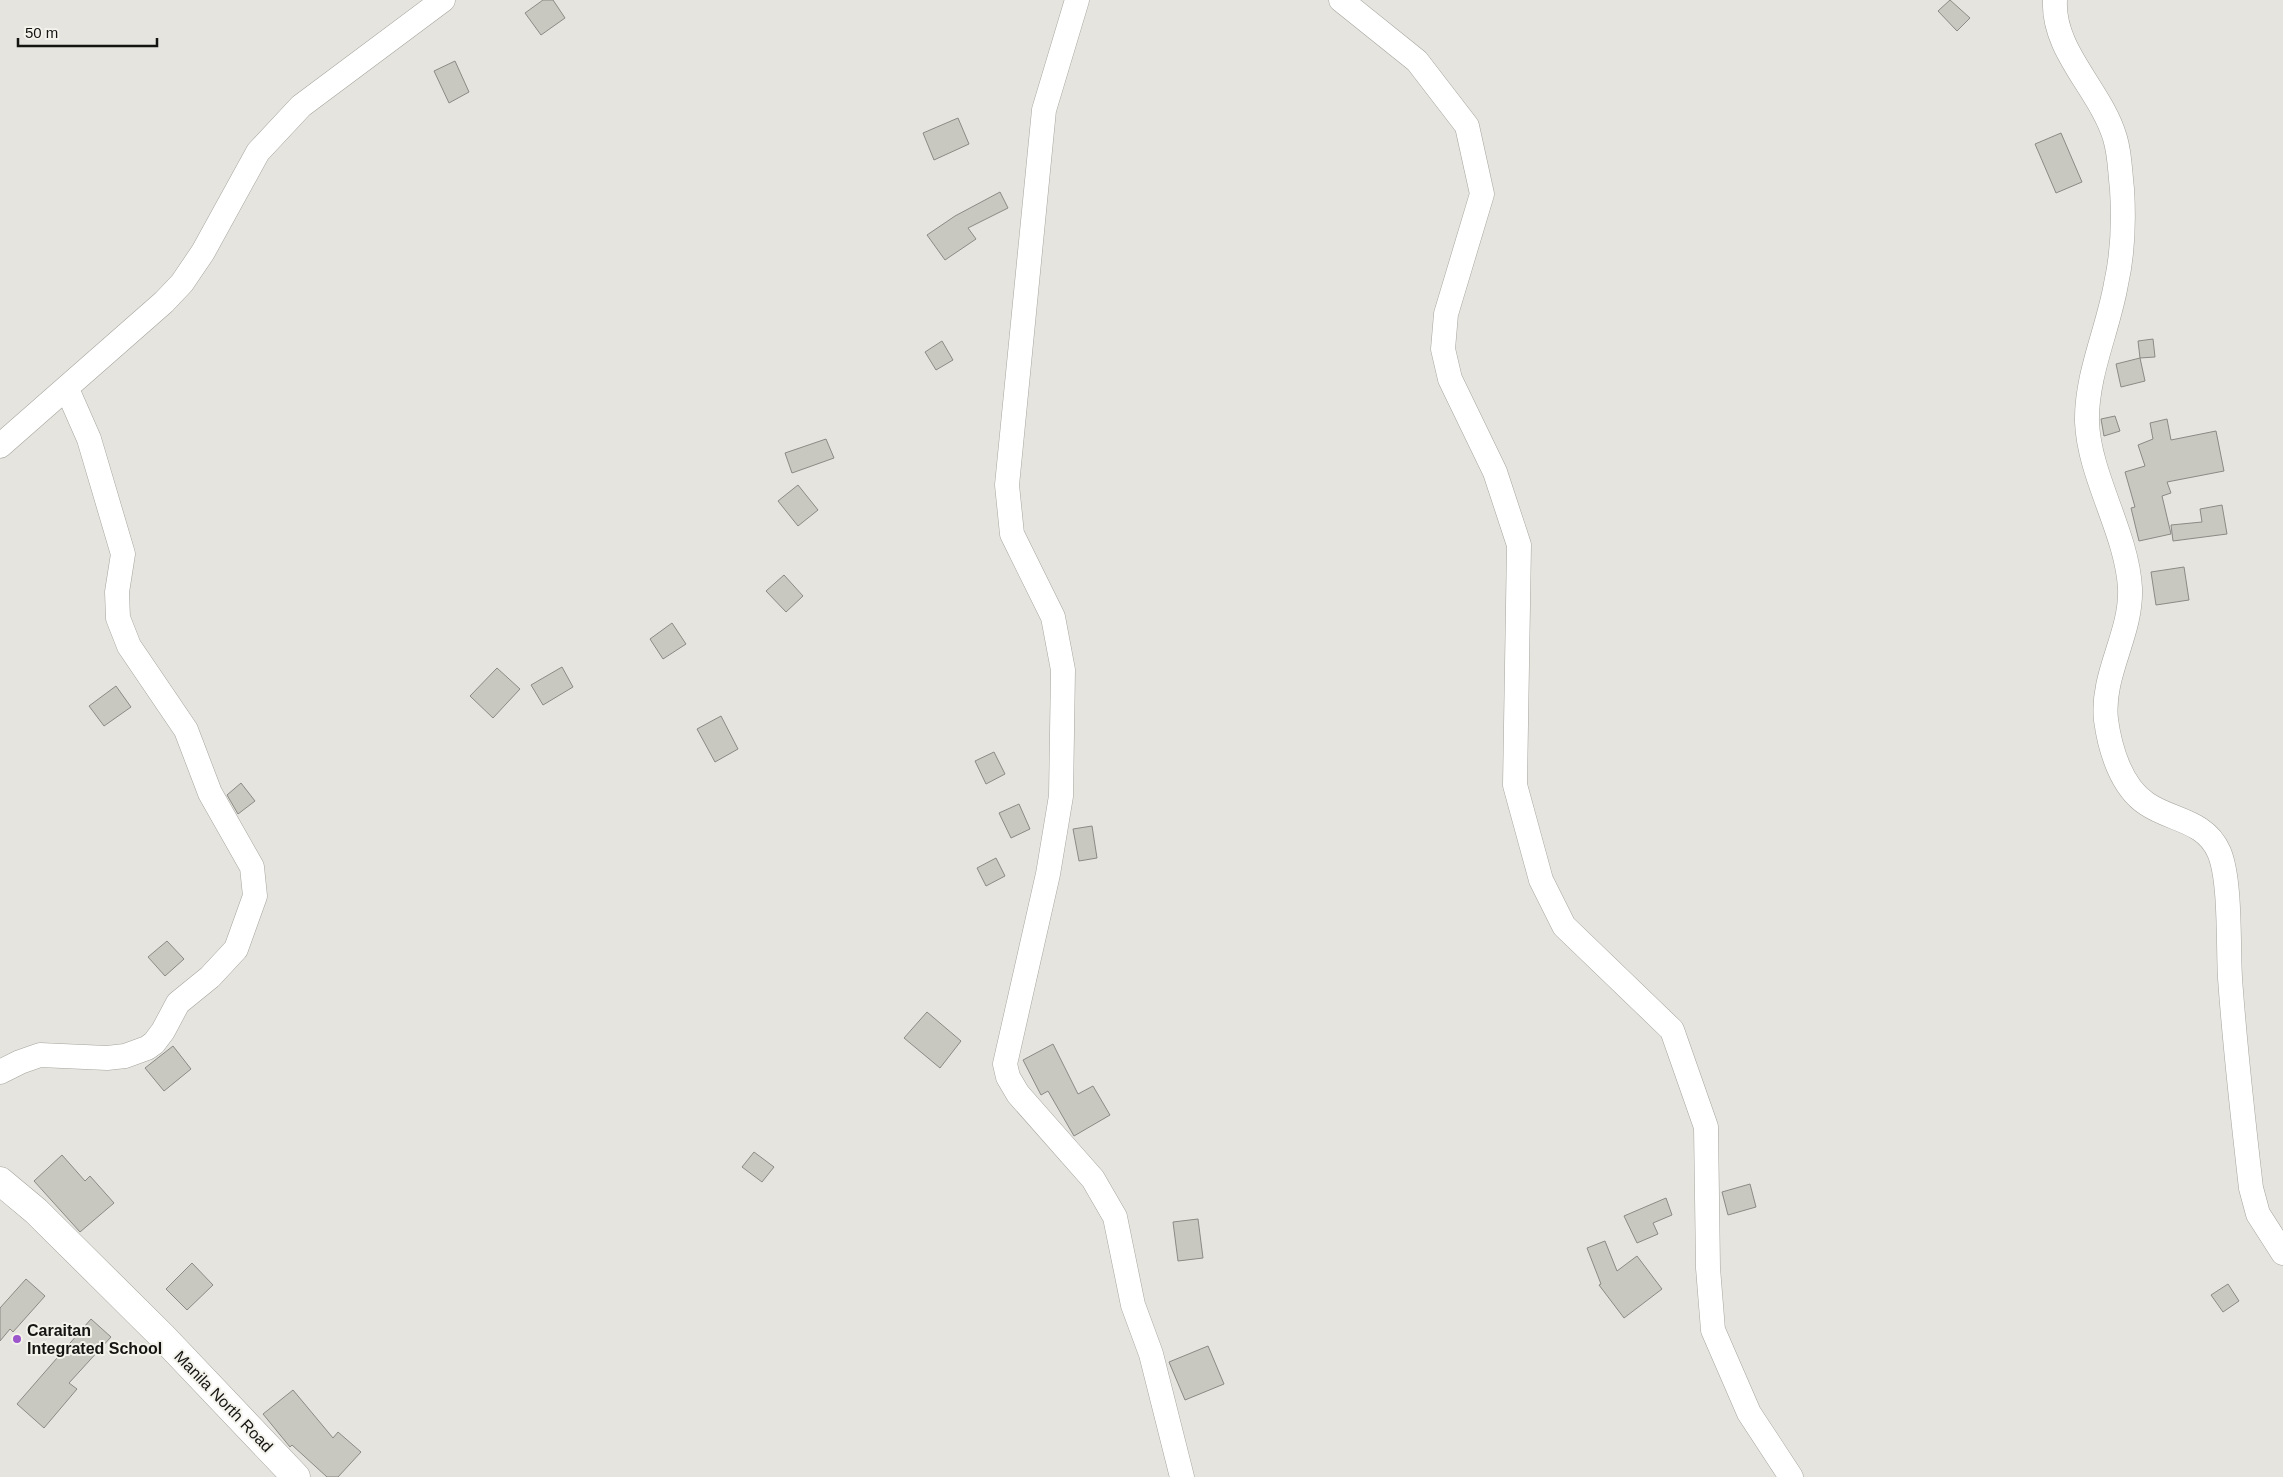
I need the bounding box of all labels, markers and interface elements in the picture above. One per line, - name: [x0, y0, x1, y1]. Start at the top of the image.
- scale bar: [18, 15, 156, 47]
- text: 50 m: [25, 24, 58, 41]
- place label: Caraitan Integrated School: [27, 1322, 162, 1357]
- marker: Caraitan Integrated School: [11, 1333, 23, 1345]
- street label: Manila North Road: [171, 1347, 276, 1455]

